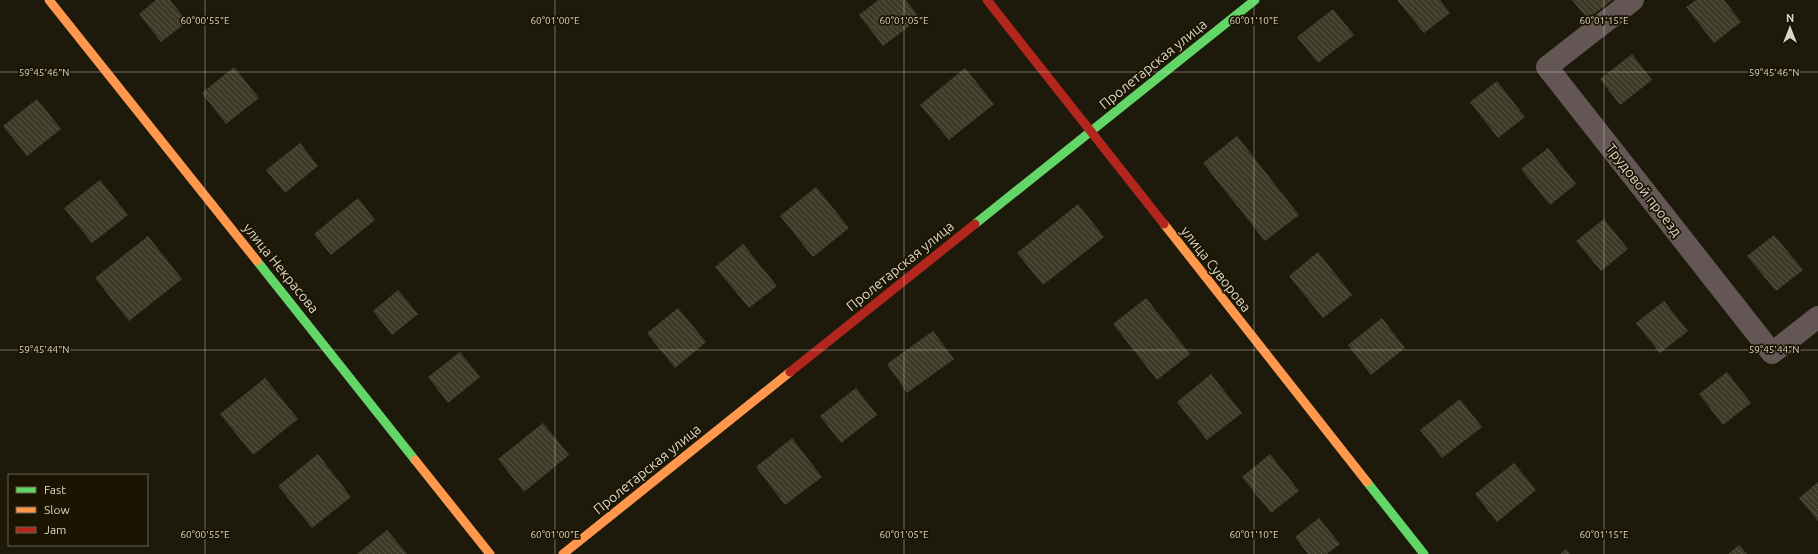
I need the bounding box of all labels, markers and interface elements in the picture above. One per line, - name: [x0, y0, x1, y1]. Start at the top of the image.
- north arrow: [1770, 8, 1810, 48]
- text: N: [1786, 12, 1794, 24]
- text: 60°00'55"E: [180, 15, 230, 26]
- text: 60°01'00"E: [530, 15, 580, 26]
- text: 60°01'05"E: [879, 15, 929, 26]
- text: 60°01'10"E: [1229, 15, 1279, 26]
- text: 60°01'15"E: [1579, 15, 1629, 26]
- street label: Пролетарская улица: [1096, 16, 1210, 112]
- text: 59°45'46"N: [19, 67, 69, 78]
- text: 59°45'46"N: [1749, 67, 1799, 78]
- street label: Трудовой проезд: [1603, 141, 1685, 239]
- street label: Пролетарская улица: [843, 218, 957, 314]
- street label: улица Некрасова: [240, 220, 322, 316]
- street label: улица Суворова: [1178, 223, 1254, 315]
- text: 59°45'44"N: [19, 344, 69, 355]
- text: 59°45'44"N: [1749, 344, 1799, 355]
- street label: Пролетарская улица: [590, 421, 704, 517]
- legend: [8, 474, 148, 546]
- text: Fast: [44, 483, 66, 496]
- text: Slow: [44, 503, 70, 516]
- text: Jam: [44, 523, 66, 536]
- text: 60°00'55"E: [180, 529, 230, 540]
- text: 60°01'00"E: [530, 529, 580, 540]
- text: 60°01'05"E: [879, 529, 929, 540]
- text: 60°01'10"E: [1229, 529, 1279, 540]
- text: 60°01'15"E: [1579, 529, 1629, 540]

